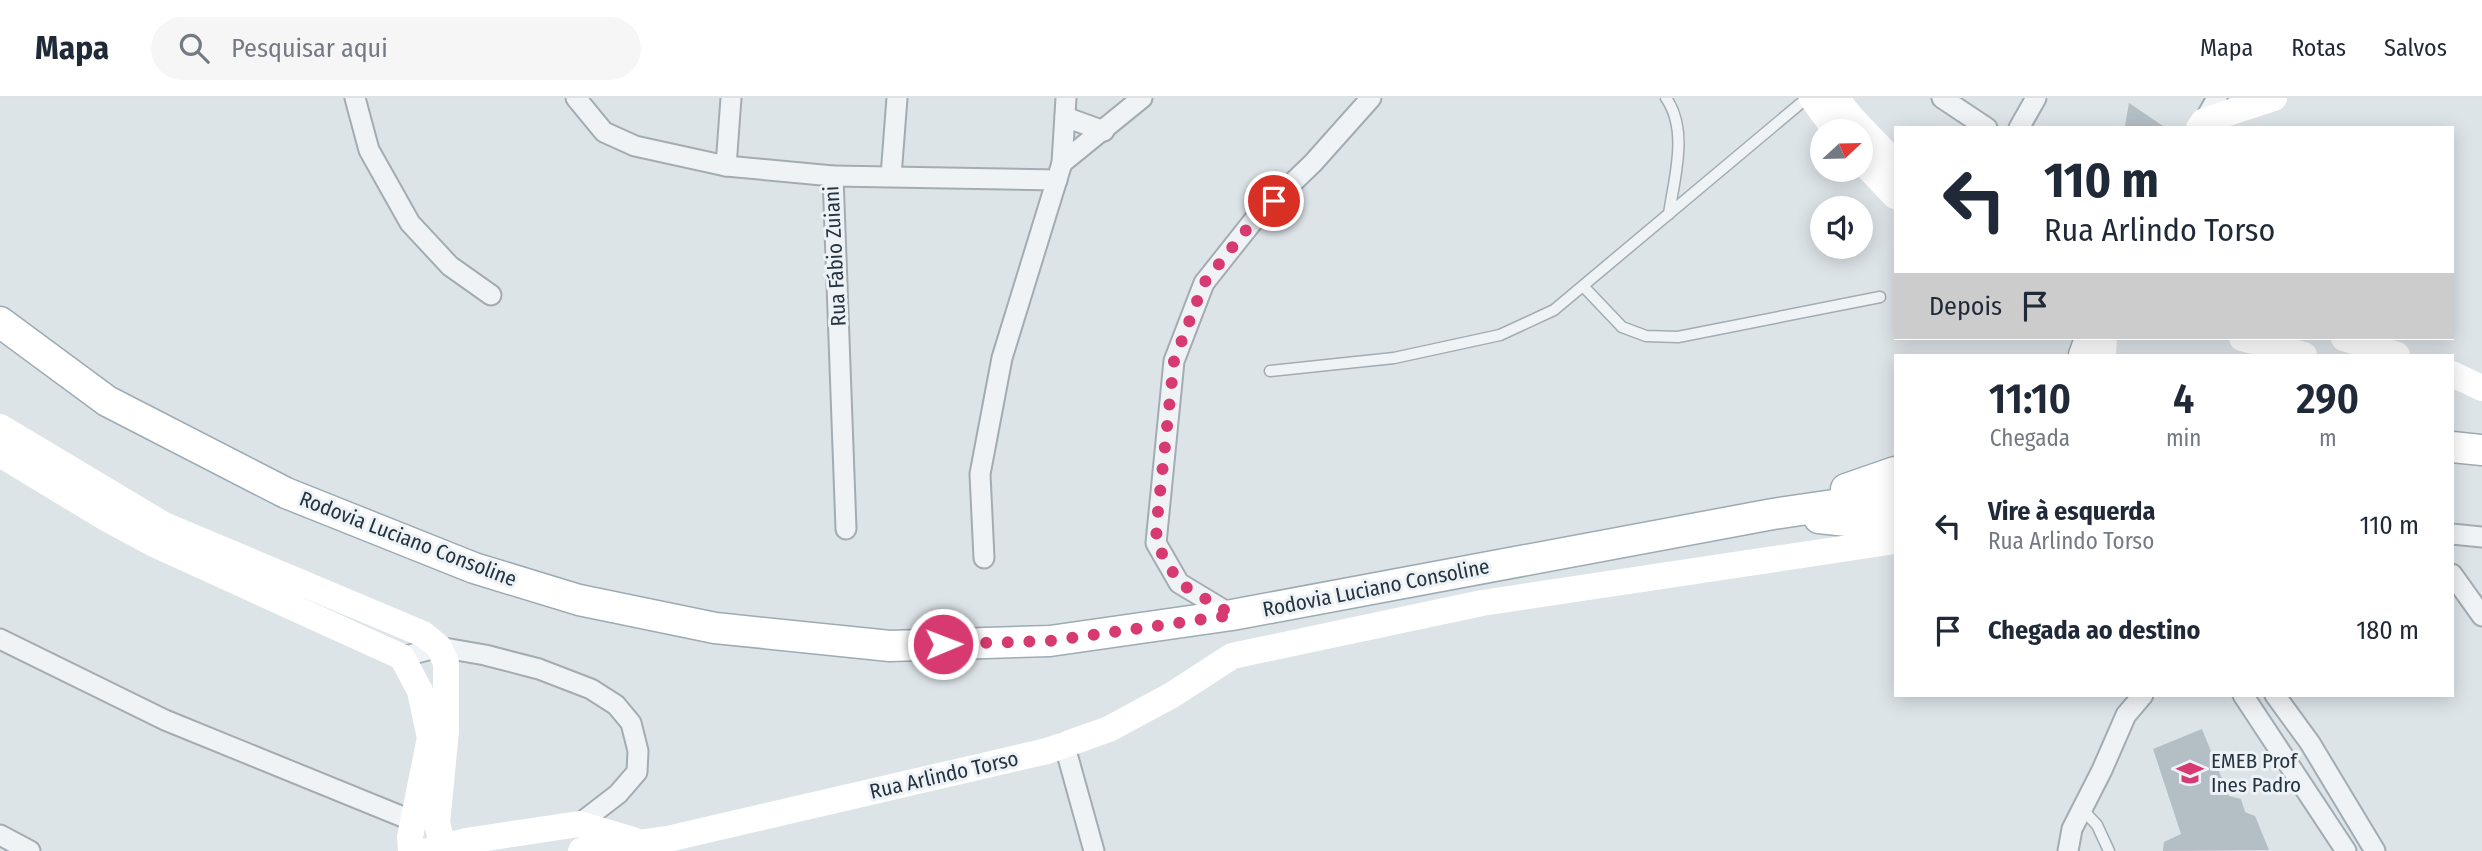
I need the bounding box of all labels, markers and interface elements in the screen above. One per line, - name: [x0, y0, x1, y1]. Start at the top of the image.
- search box: [151, 17, 641, 80]
- text: Mapa: [35, 28, 109, 68]
- icon: search: [175, 29, 213, 67]
- text: Pesquisar aqui: [231, 33, 388, 64]
- text: Mapa: [2200, 34, 2253, 62]
- text: Rotas: [2291, 34, 2346, 62]
- text: Salvos: [2384, 34, 2447, 62]
- north arrow: [1810, 119, 1872, 182]
- map controls: [1810, 119, 1873, 259]
- text: 110 m: [2044, 151, 2159, 210]
- icon: left: [1929, 154, 2020, 245]
- pin: [1244, 171, 1304, 231]
- icon: arrive: [1255, 182, 1293, 220]
- street label: Rua Fábio Zuiani: [818, 185, 852, 327]
- button: sound: [1810, 196, 1873, 259]
- text: Rua Arlindo Torso: [2044, 211, 2275, 249]
- icon: arrive: [2016, 287, 2054, 325]
- text: Depois: [1929, 291, 2002, 322]
- text: 11:10: [1989, 374, 2071, 424]
- text: 4: [2173, 374, 2194, 424]
- text: 290: [2296, 374, 2359, 424]
- text: Chegada: [1990, 424, 2070, 452]
- text: min: [2166, 424, 2201, 452]
- text: m: [2319, 424, 2337, 452]
- street label: Rodovia Luciano Consoline: [296, 486, 520, 592]
- text: Vire à esquerda: [1988, 496, 2155, 527]
- icon: left: [1929, 507, 1967, 545]
- text: 110 m: [2359, 510, 2419, 541]
- text: Rua Arlindo Torso: [1988, 527, 2154, 555]
- street label: Rodovia Luciano Consoline: [1260, 553, 1492, 623]
- position arrow: [906, 607, 980, 681]
- icon: arrive: [1929, 612, 1967, 650]
- text: Chegada ao destino: [1988, 615, 2200, 646]
- text: 180 m: [2356, 615, 2419, 646]
- street label: Rua Arlindo Torso: [867, 745, 1021, 805]
- place label: EMEB Prof Ines Padro: [2211, 748, 2301, 798]
- school or university icon: EMEB Prof Ines Padro: [2175, 758, 2205, 788]

